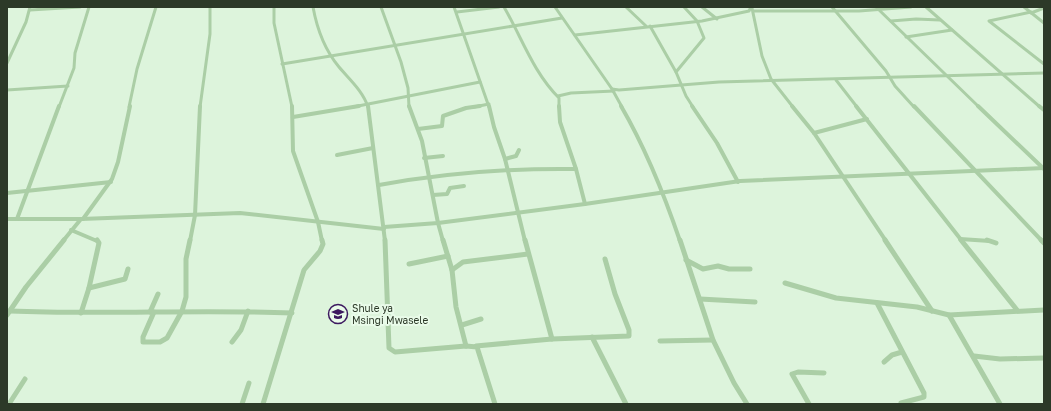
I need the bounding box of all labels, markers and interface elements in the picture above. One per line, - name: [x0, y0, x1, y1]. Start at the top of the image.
- place label: Shule ya Msingi Mwasele: [352, 302, 428, 326]
- school or university icon: Shule ya Msingi Mwasele: [327, 303, 349, 325]

